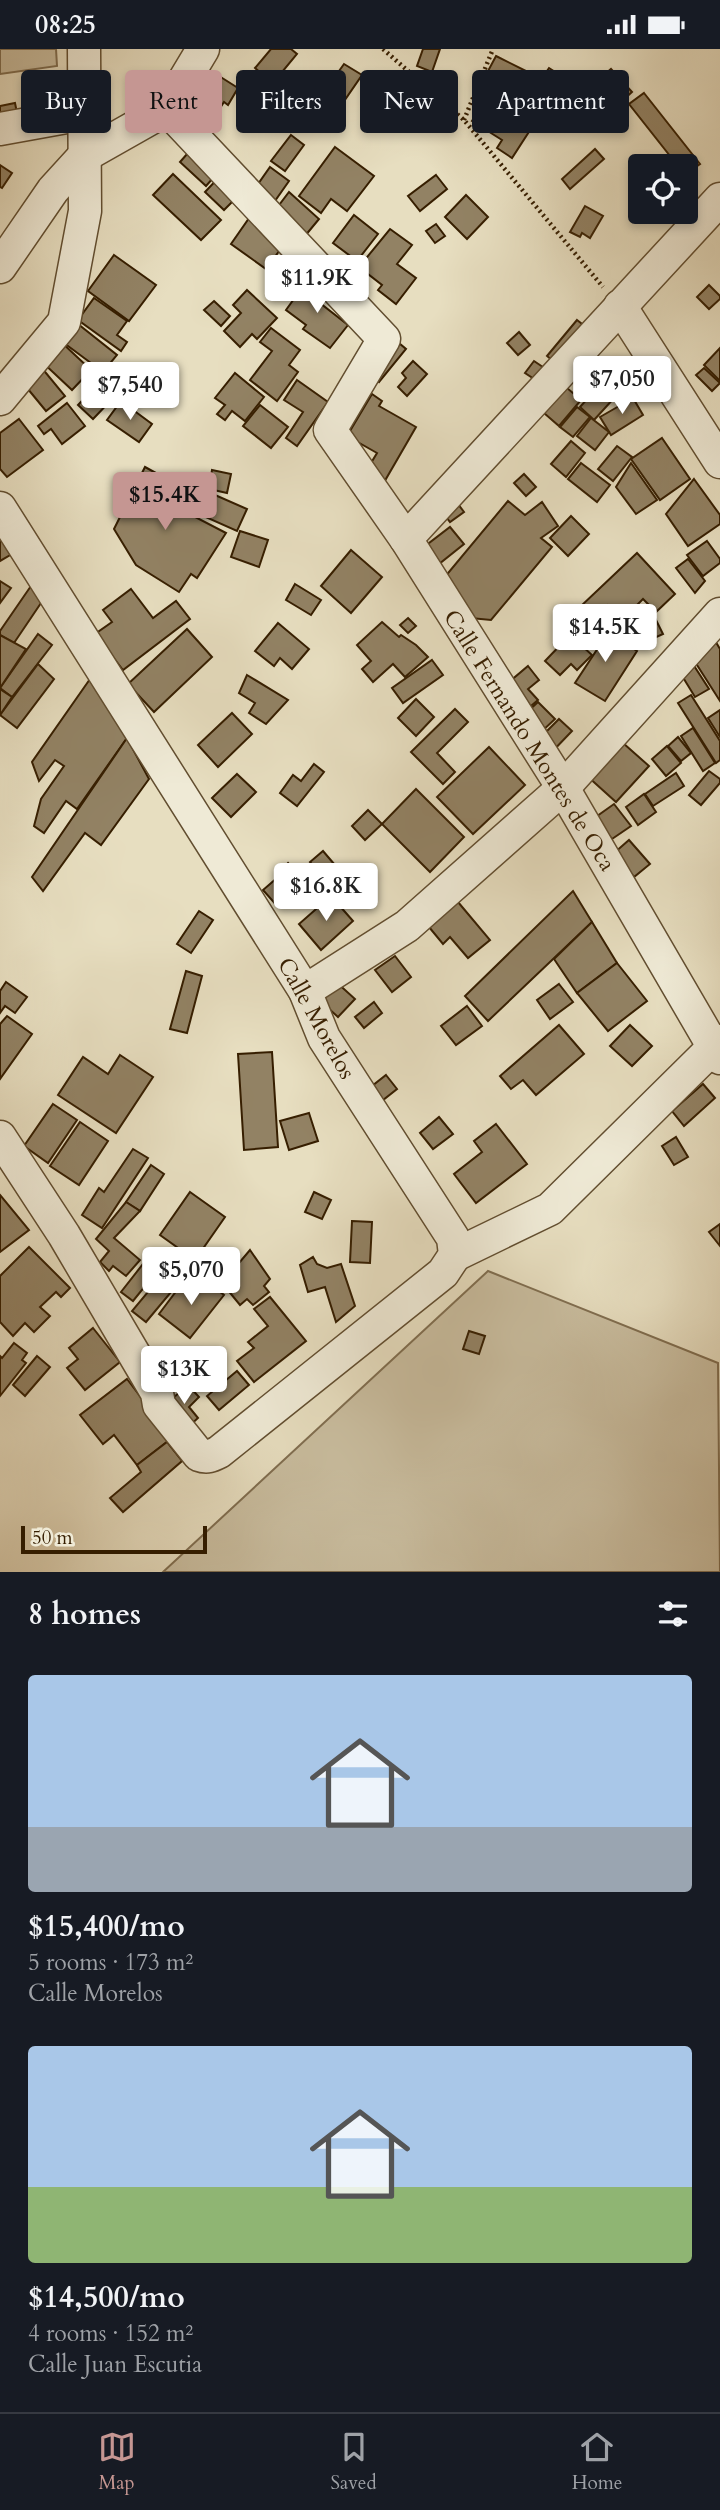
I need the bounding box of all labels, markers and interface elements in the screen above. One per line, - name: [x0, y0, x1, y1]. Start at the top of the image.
- text: 08:25: [35, 7, 96, 42]
- chip: Buy: [21, 70, 111, 133]
- chip: Rent: [125, 70, 222, 133]
- chip: Filters: [236, 70, 346, 133]
- chip: New: [360, 70, 458, 133]
- chip: Apartment: [472, 70, 629, 133]
- map controls: [628, 154, 698, 224]
- button: locate: [628, 154, 698, 224]
- pin: $11.9K: [260, 255, 374, 315]
- text: $11.9K: [281, 262, 353, 293]
- pin: $7,050: [565, 357, 679, 416]
- pin: $7,540: [73, 363, 187, 422]
- text: $7,050: [589, 363, 655, 394]
- text: $7,540: [97, 369, 163, 400]
- pin: $15.4K: [108, 473, 222, 532]
- text: $15.4K: [129, 479, 201, 510]
- street label: Calle Fernando Montes de Oca: [436, 604, 623, 877]
- pin: $14.5K: [548, 605, 662, 664]
- text: $14.5K: [569, 611, 641, 642]
- pin: $16.8K: [269, 863, 383, 923]
- text: $16.8K: [290, 870, 362, 901]
- street label: Calle Morelos: [270, 952, 363, 1085]
- pin: $5,070: [134, 1247, 248, 1307]
- text: $5,070: [158, 1254, 224, 1285]
- pin: $13K: [143, 1347, 225, 1406]
- text: $13K: [157, 1353, 211, 1384]
- scale bar: [21, 1523, 206, 1555]
- text: 50 m: [32, 1525, 73, 1551]
- text: 8 homes: [28, 1594, 141, 1635]
- icon: filters: [654, 1595, 692, 1633]
- icon: home: [297, 1720, 423, 1846]
- text: $15,400/mo: [28, 1906, 185, 1947]
- text: 5 rooms · 173 m²: [28, 1947, 193, 1978]
- text: Calle Morelos: [28, 1978, 163, 2009]
- icon: home: [297, 2091, 423, 2217]
- text: $14,500/mo: [28, 2277, 185, 2318]
- text: 4 rooms · 152 m²: [28, 2318, 193, 2349]
- text: Calle Juan Escutia: [28, 2349, 202, 2380]
- tab: Map: [98, 2428, 136, 2496]
- tab: Saved: [331, 2428, 377, 2496]
- tab: Home: [572, 2428, 622, 2496]

